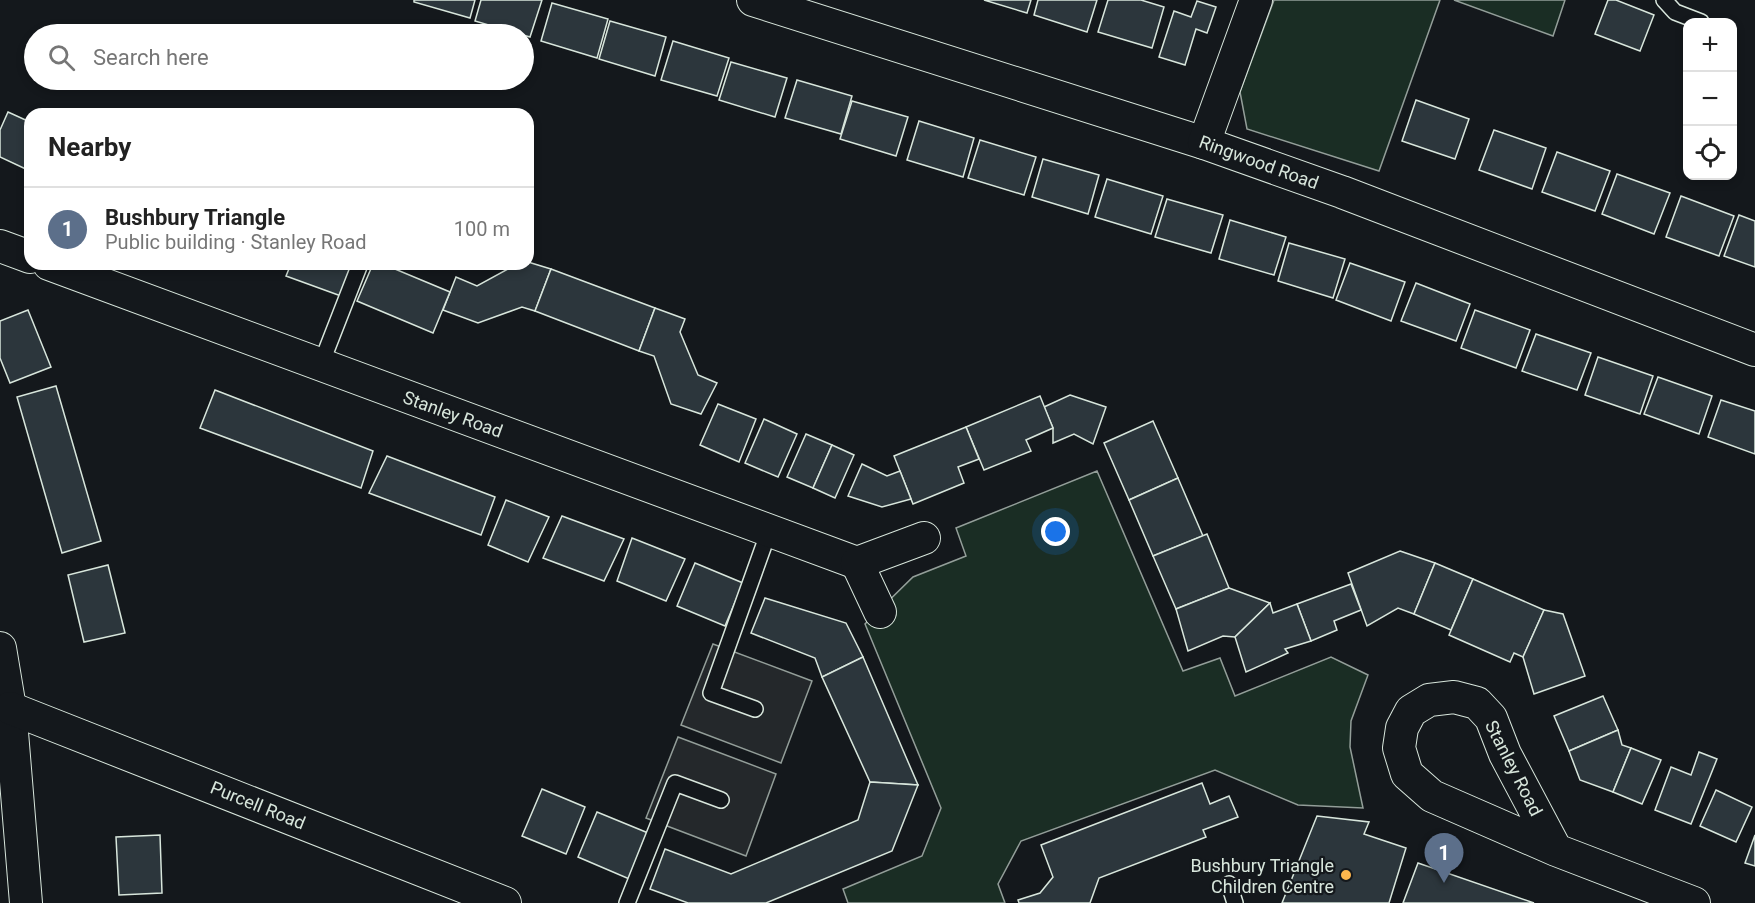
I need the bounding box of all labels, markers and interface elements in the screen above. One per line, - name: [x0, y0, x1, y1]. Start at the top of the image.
- map controls: [1683, 18, 1737, 180]
- button: +: [1683, 18, 1737, 72]
- search box: [24, 24, 534, 90]
- icon: search: [45, 41, 78, 74]
- text: Search here: [93, 45, 209, 70]
- button: −: [1683, 72, 1737, 126]
- button: locate: [1683, 126, 1737, 180]
- street label: Ringwood Road: [1196, 131, 1322, 193]
- text: Nearby: [48, 132, 131, 162]
- text: Bushbury Triangle: [105, 205, 285, 230]
- text: 1: [62, 217, 73, 241]
- text: 100 m: [454, 217, 510, 241]
- text: Public building · Stanley Road: [105, 230, 367, 254]
- street label: Stanley Road: [400, 386, 506, 442]
- your location: [1041, 517, 1070, 546]
- street label: Stanley Road: [1481, 717, 1547, 819]
- street label: Purcell Road: [207, 776, 309, 834]
- pin: 1: [1424, 834, 1464, 883]
- place label: Bushbury Triangle Children Centre: [1190, 855, 1334, 897]
- marker: Bushbury Triangle Children Centre: [1339, 868, 1353, 882]

